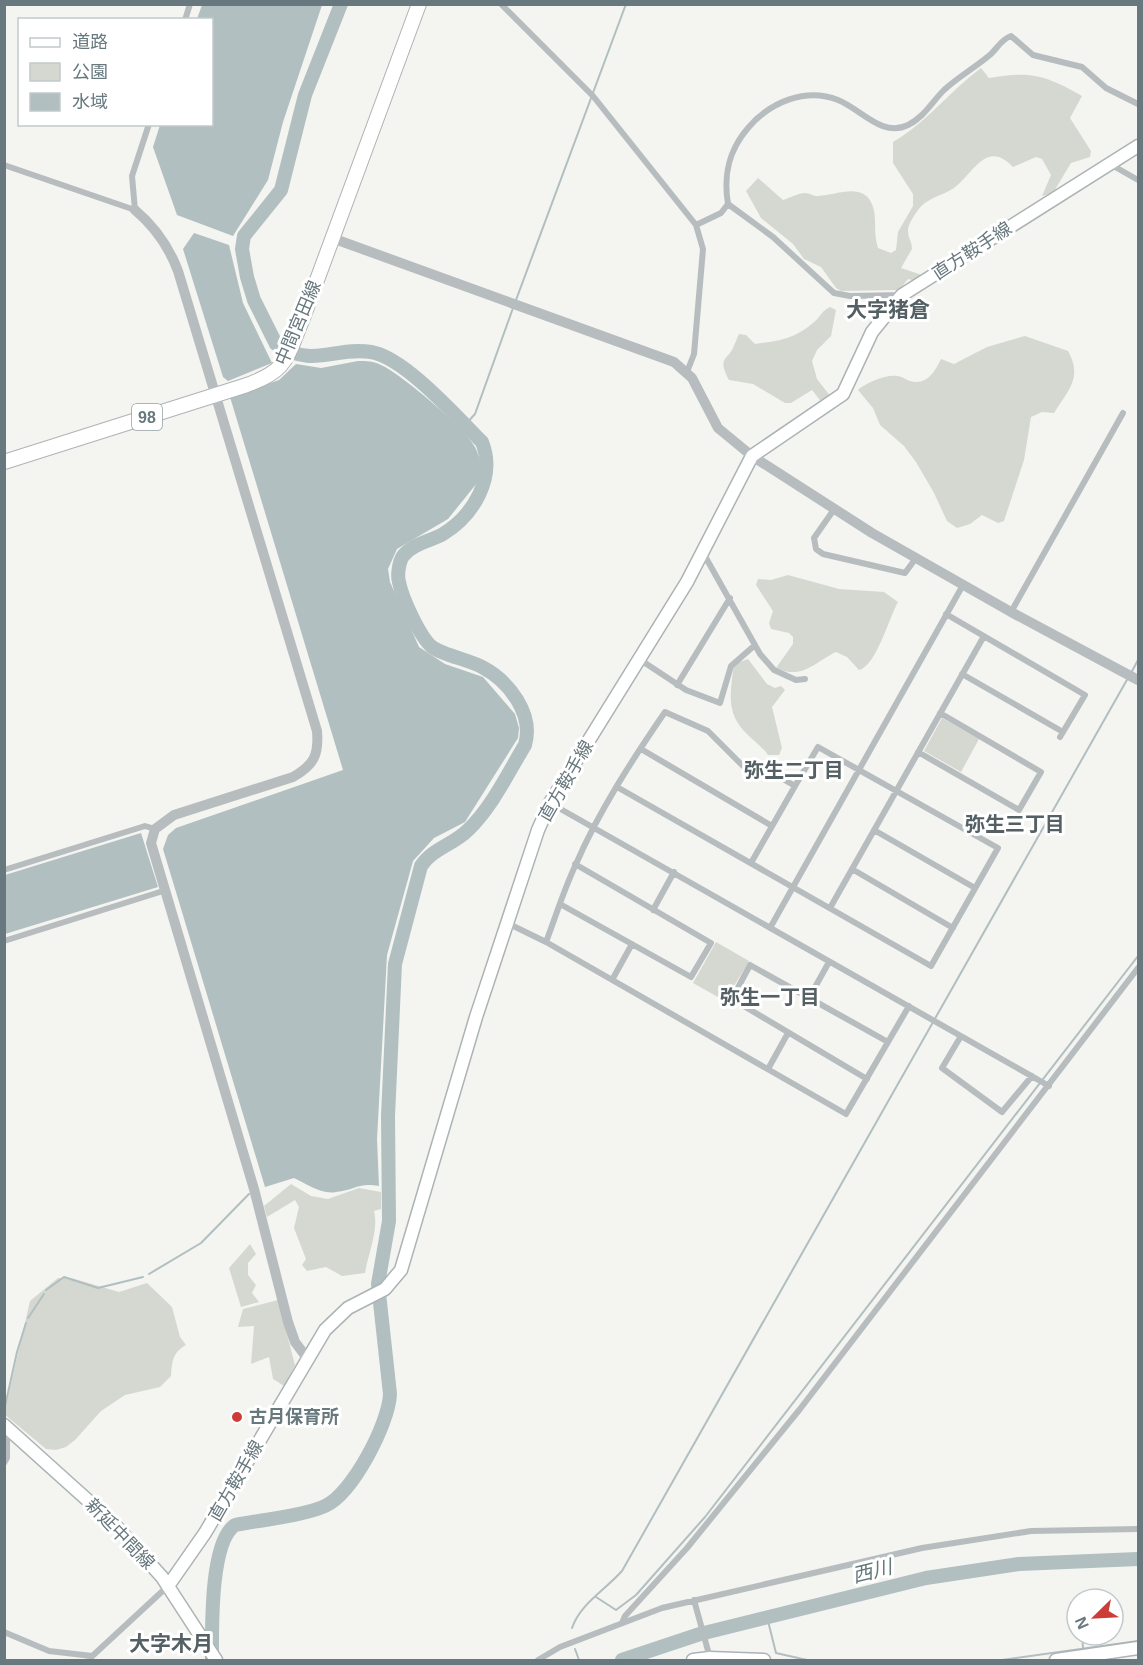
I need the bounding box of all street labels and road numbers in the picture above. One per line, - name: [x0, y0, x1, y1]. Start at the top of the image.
- street label: 直方鞍手線: [929, 218, 1015, 284]
- street label: 中間宮田線: [271, 278, 325, 368]
- road number: 98: [132, 404, 162, 430]
- street label: 直方鞍手線: [535, 737, 597, 825]
- street label: 直方鞍手線: [205, 1437, 267, 1525]
- street label: 新延中間線: [82, 1495, 158, 1573]

